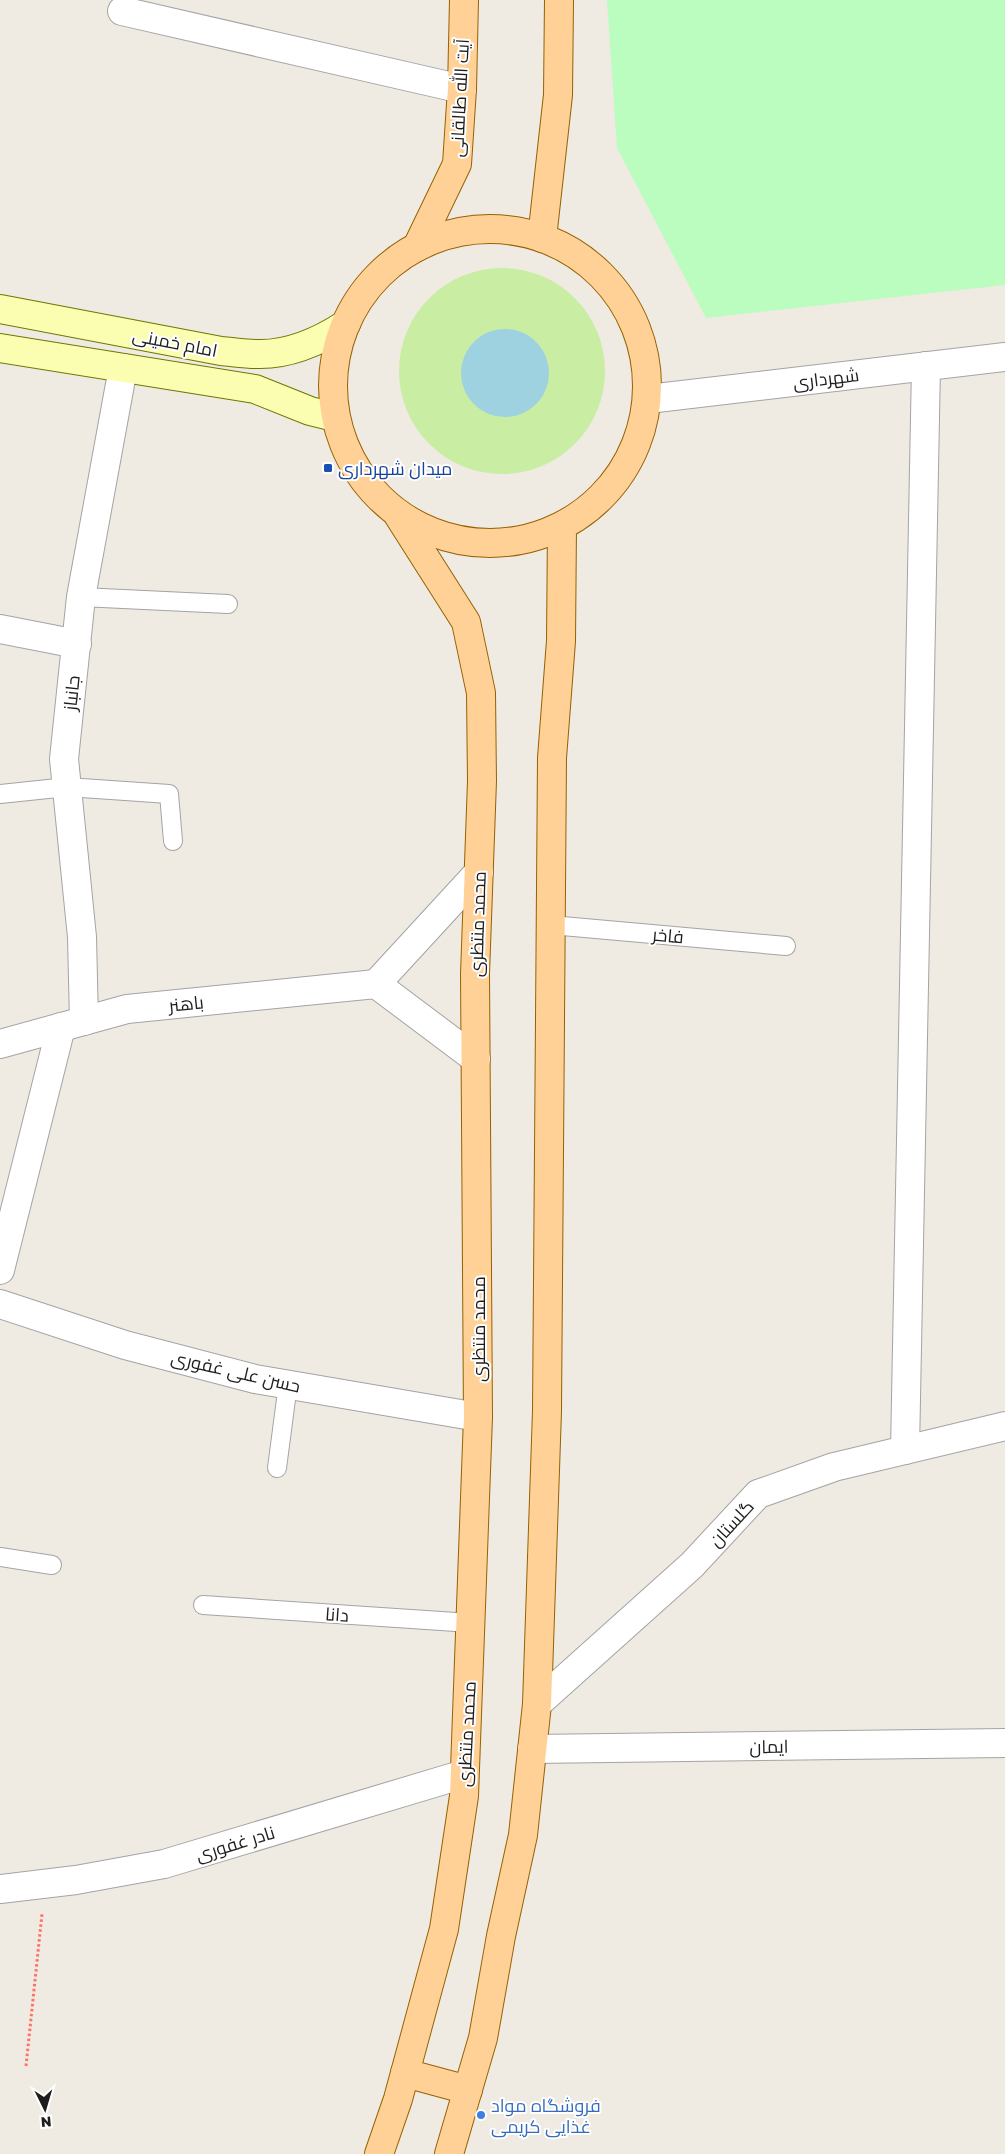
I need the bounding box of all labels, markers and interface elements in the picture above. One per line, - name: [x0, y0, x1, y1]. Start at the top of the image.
- street label: آیت الله طالقانی: [445, 38, 474, 158]
- street label: امام خمینی: [130, 323, 219, 363]
- street label: شهرداری: [792, 363, 861, 394]
- place label: میدان شهرداری: [338, 457, 452, 480]
- marker: میدان شهرداری: [322, 462, 334, 474]
- street label: جانباز: [58, 674, 85, 713]
- street label: محمد منتظری: [464, 871, 491, 977]
- street label: فاخر: [650, 923, 685, 948]
- street label: باهنر: [166, 990, 205, 1017]
- street label: محمد منتظری: [467, 1276, 490, 1382]
- street label: حسن علی غفوری: [169, 1345, 303, 1398]
- street label: گلستان: [704, 1495, 759, 1552]
- street label: دانا: [324, 1602, 350, 1626]
- street label: محمد منتظری: [452, 1681, 481, 1787]
- street label: ایمان: [749, 1735, 789, 1758]
- street label: نادر غفوری: [193, 1821, 277, 1866]
- north arrow: [20, 2084, 70, 2134]
- place label: فروشگاه مواد غذایی کریمی: [491, 2094, 601, 2138]
- marker: فروشگاه مواد غذایی کریمی: [475, 2109, 487, 2121]
- text: N: [40, 2114, 52, 2131]

